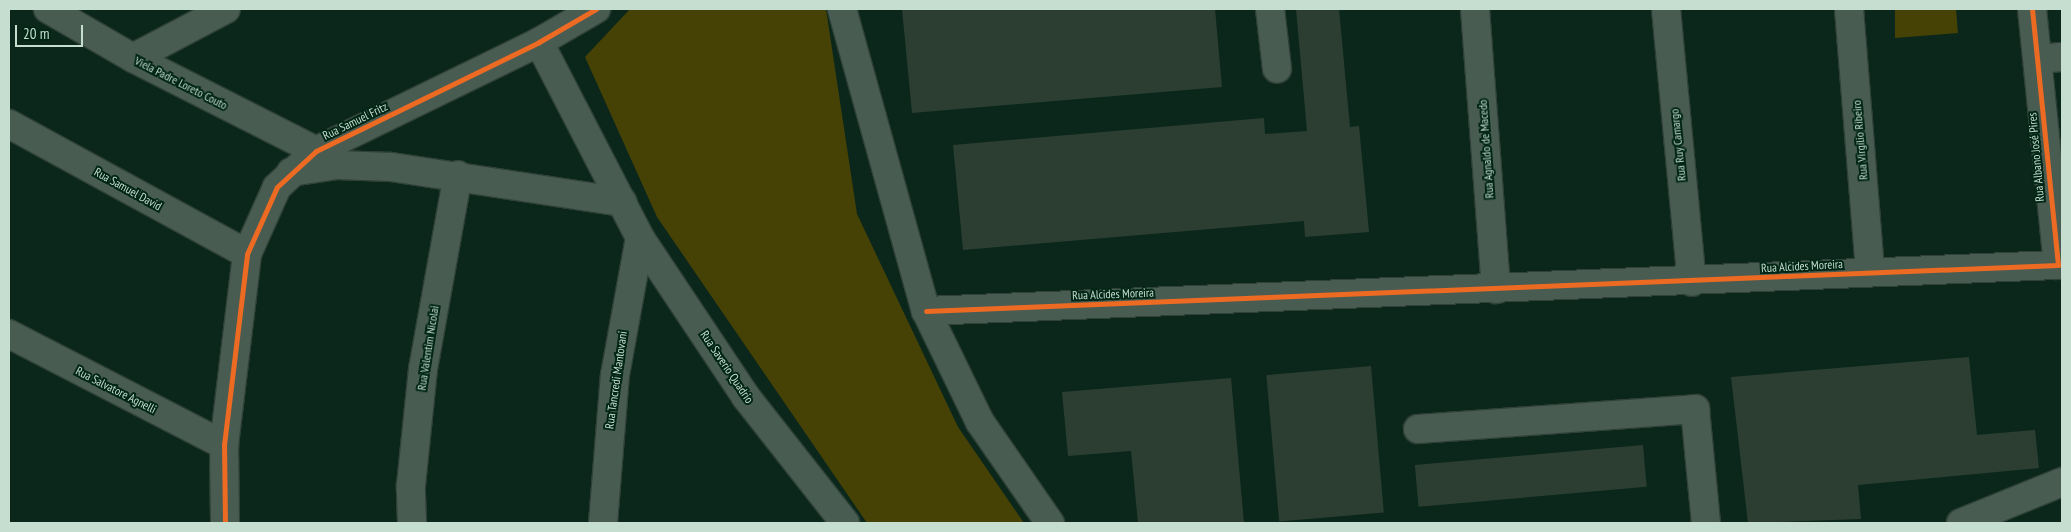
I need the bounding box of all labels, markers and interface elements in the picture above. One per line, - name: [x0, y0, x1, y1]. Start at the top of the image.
- scale bar: [18, 15, 85, 47]
- text: 20 m: [23, 24, 49, 43]
- street label: Viela Padre Loreto Couto: [132, 53, 230, 113]
- street label: Rua Samuel Fritz: [320, 99, 390, 143]
- street label: Rua Agnaldo de Macedo: [1475, 99, 1497, 199]
- street label: Rua Virgílio Ribeiro: [1849, 99, 1871, 181]
- street label: Rua Ruy Camargo: [1667, 108, 1689, 182]
- street label: Rua Albano José Pires: [2025, 112, 2047, 202]
- street label: Rua Samuel David: [92, 164, 164, 214]
- street label: Rua Alcides Moreira: [1761, 257, 1843, 275]
- street label: Rua Alcides Moreira: [1072, 285, 1154, 303]
- street label: Rua Valentim Nicolai: [414, 304, 442, 392]
- street label: Rua Saverio Quadrio: [697, 328, 757, 406]
- street label: Rua Tancredi Mantovani: [602, 330, 630, 430]
- street label: Rua Salvatore Agnelli: [73, 363, 159, 417]

